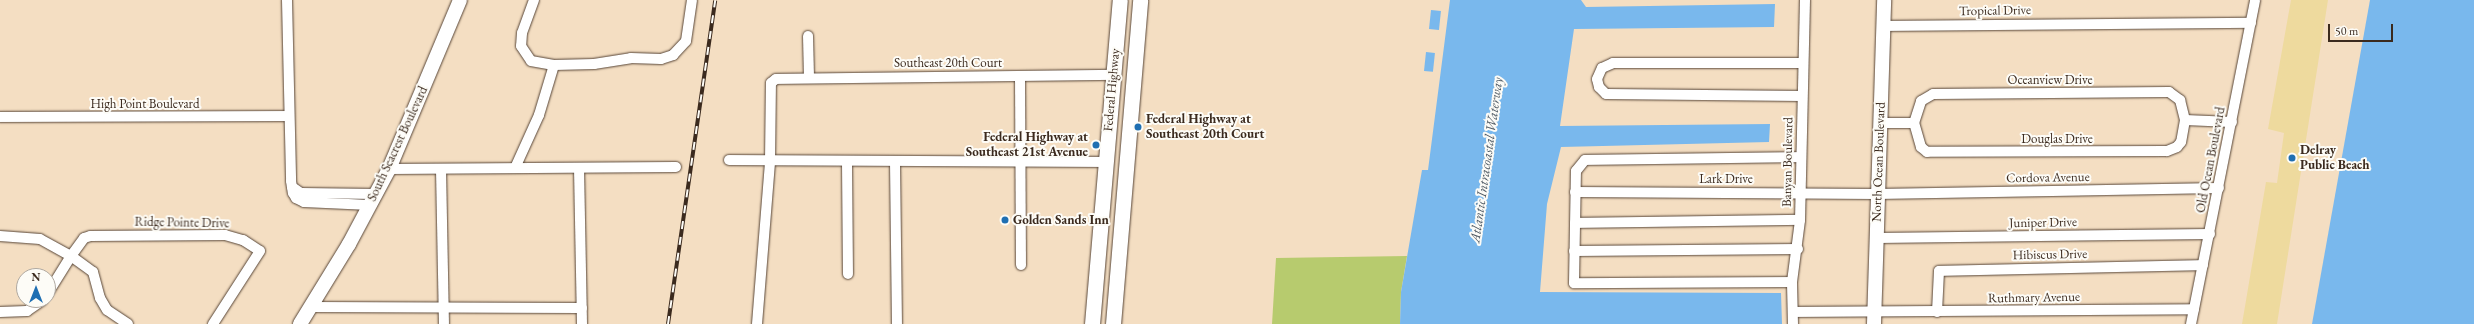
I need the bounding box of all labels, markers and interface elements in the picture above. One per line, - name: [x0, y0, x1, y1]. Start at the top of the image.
- street label: Tropical Drive: [1959, 3, 2031, 19]
- scale bar: [2330, 16, 2395, 42]
- text: 50 m: [2335, 23, 2358, 39]
- street label: Federal Highway: [1101, 48, 1123, 132]
- street label: Southeast 20th Court: [894, 55, 1002, 71]
- street label: Oceanview Drive: [2008, 72, 2092, 88]
- water label: Atlantic Intracoastal Waterway: [1466, 76, 1506, 244]
- street label: South Seacrest Boulevard: [364, 84, 432, 204]
- street label: High Point Boulevard: [90, 96, 200, 112]
- street label: North Ocean Boulevard: [1869, 102, 1889, 222]
- street label: Old Ocean Boulevard: [2193, 106, 2229, 214]
- place label: Federal Highway at Southeast 20th Court: [1146, 112, 1264, 143]
- street label: Banyan Boulevard: [1779, 117, 1797, 207]
- marker: Federal Highway at Southeast 20th Court: [1133, 122, 1143, 132]
- place label: Federal Highway at Southeast 21st Avenue: [966, 130, 1088, 161]
- street label: Douglas Drive: [2021, 131, 2093, 147]
- marker: Federal Highway at Southeast 21st Avenue: [1091, 140, 1101, 150]
- place label: Delray Public Beach: [2300, 143, 2370, 174]
- marker: Delray Public Beach: [2287, 153, 2297, 163]
- street label: Cordova Avenue: [2006, 169, 2090, 187]
- street label: Lark Drive: [1699, 171, 1753, 187]
- place label: Golden Sands Inn: [1013, 212, 1109, 228]
- street label: Ridge Pointe Drive: [134, 214, 230, 232]
- marker: Golden Sands Inn: [1000, 215, 1010, 225]
- street label: Juniper Drive: [2009, 215, 2077, 231]
- street label: Hibiscus Drive: [2013, 247, 2087, 263]
- north arrow: [16, 268, 56, 308]
- text: N: [32, 270, 40, 284]
- street label: Ruthmary Avenue: [1988, 289, 2080, 307]

